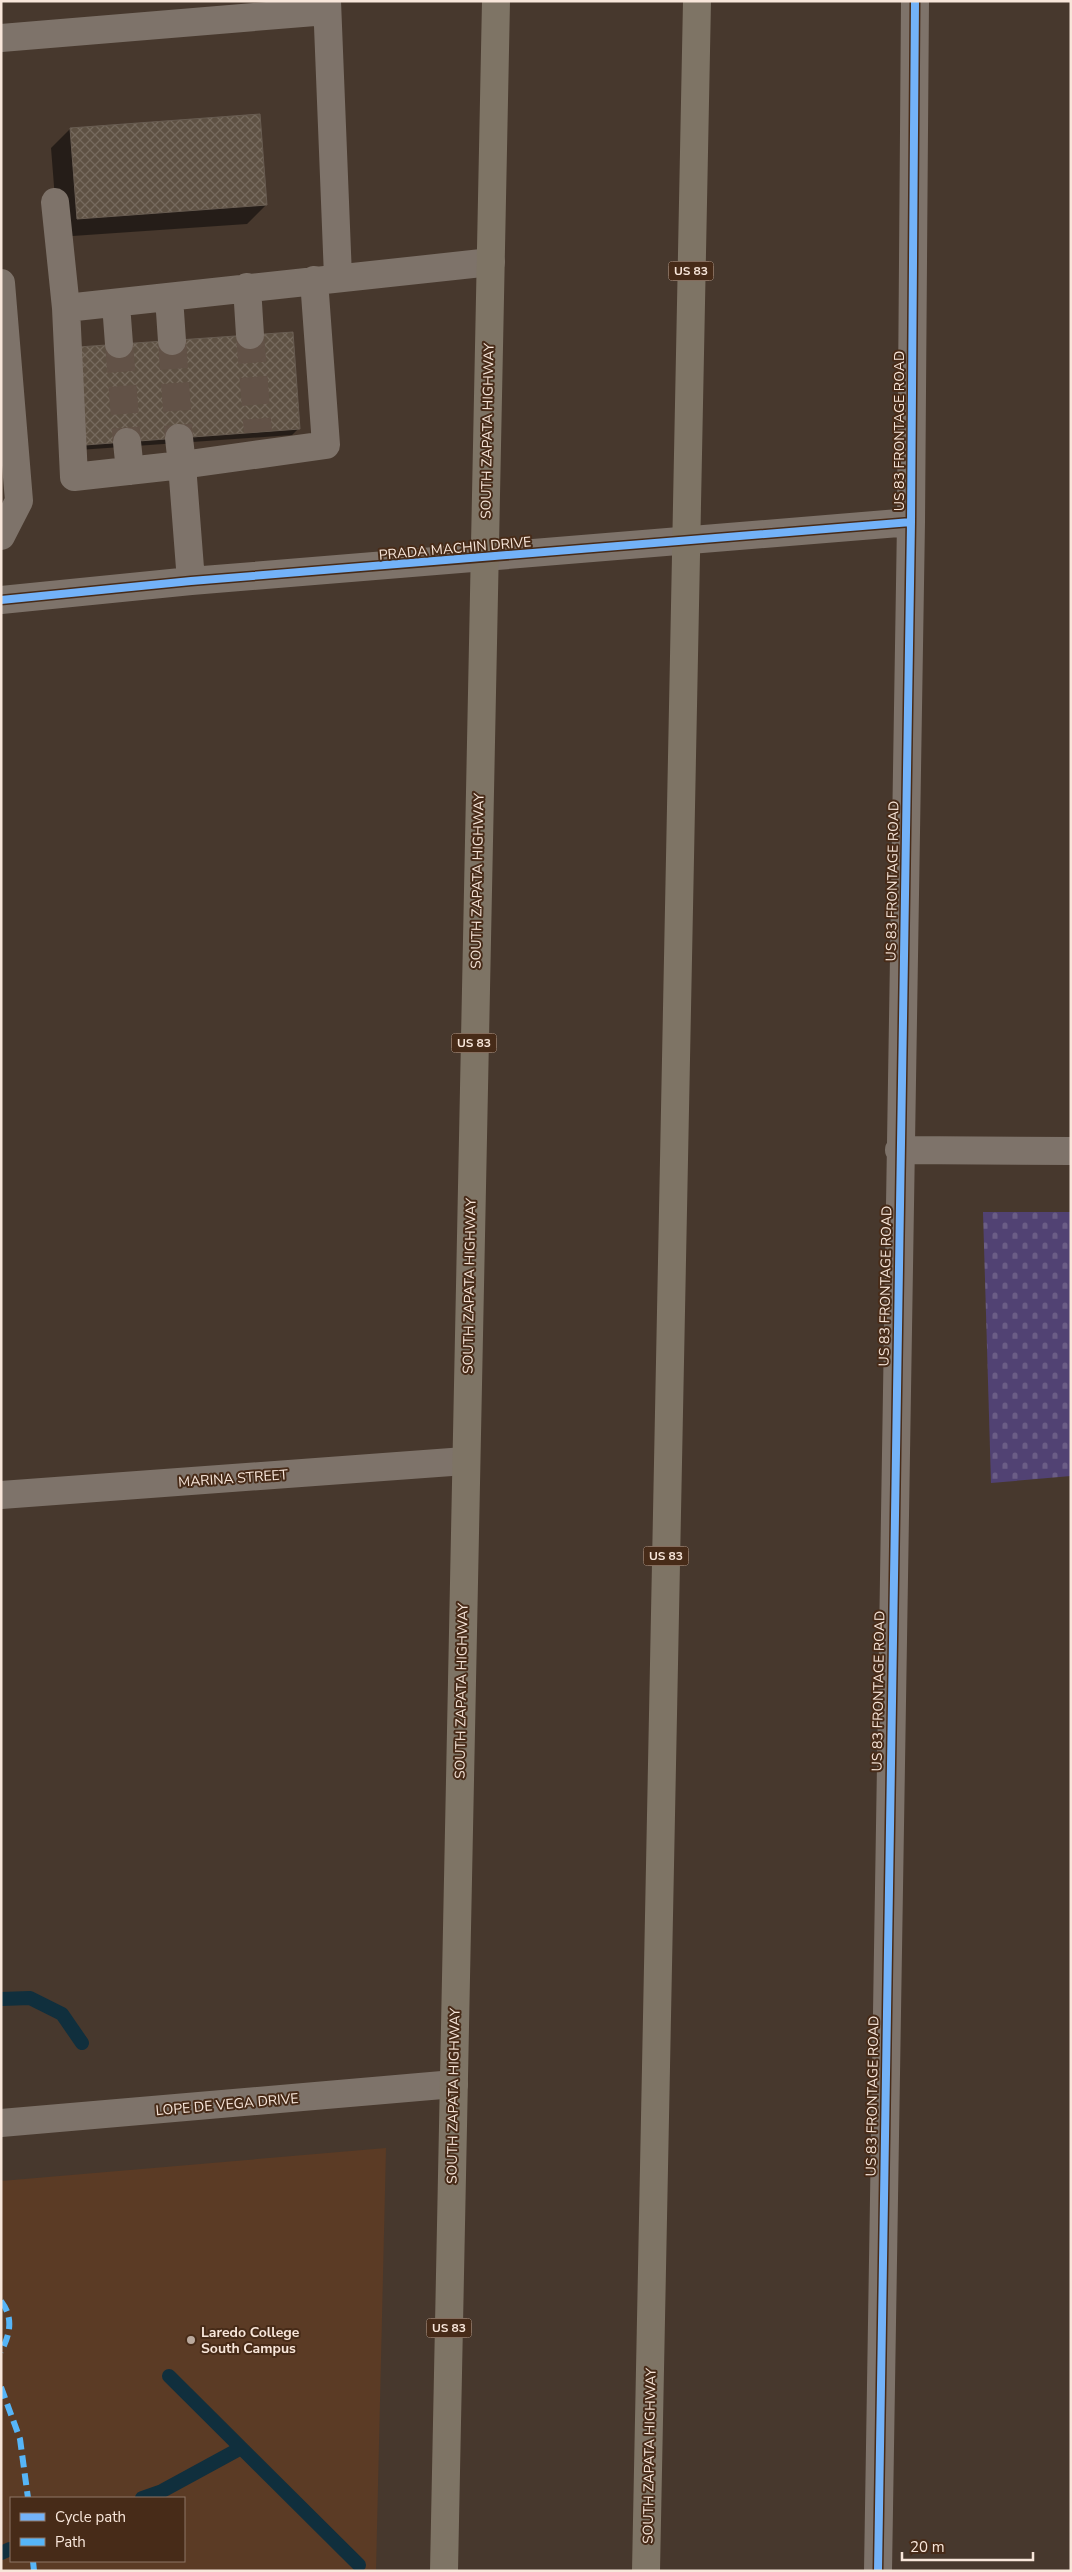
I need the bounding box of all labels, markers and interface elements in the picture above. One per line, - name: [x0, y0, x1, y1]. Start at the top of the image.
- road number: US 83: [668, 262, 714, 280]
- street label: SOUTH ZAPATA HIGHWAY: [476, 342, 499, 519]
- street label: US 83 FRONTAGE ROAD: [890, 351, 909, 511]
- street label: PRADA MACHIN DRIVE: [378, 532, 532, 565]
- street label: SOUTH ZAPATA HIGHWAY: [466, 792, 489, 969]
- street label: US 83 FRONTAGE ROAD: [882, 801, 903, 961]
- road number: US 83: [452, 1034, 496, 1052]
- street label: SOUTH ZAPATA HIGHWAY: [458, 1197, 481, 1374]
- street label: US 83 FRONTAGE ROAD: [875, 1206, 896, 1366]
- street label: MARINA STREET: [177, 1465, 289, 1492]
- road number: US 83: [644, 1546, 688, 1565]
- street label: SOUTH ZAPATA HIGHWAY: [450, 1602, 473, 1779]
- street label: US 83 FRONTAGE ROAD: [868, 1611, 889, 1771]
- street label: SOUTH ZAPATA HIGHWAY: [442, 2007, 465, 2184]
- street label: US 83 FRONTAGE ROAD: [862, 2016, 883, 2176]
- street label: LOPE DE VEGA DRIVE: [155, 2089, 299, 2120]
- road number: US 83: [426, 2318, 472, 2338]
- place label: Laredo College South Campus: [201, 2323, 300, 2358]
- marker: Laredo College South Campus: [185, 2334, 197, 2346]
- street label: SOUTH ZAPATA HIGHWAY: [638, 2367, 661, 2544]
- legend: [10, 2497, 185, 2562]
- text: Cycle path: [55, 2507, 126, 2527]
- scale bar: [902, 2530, 1033, 2562]
- text: Path: [55, 2532, 86, 2552]
- text: 20 m: [910, 2537, 945, 2557]

